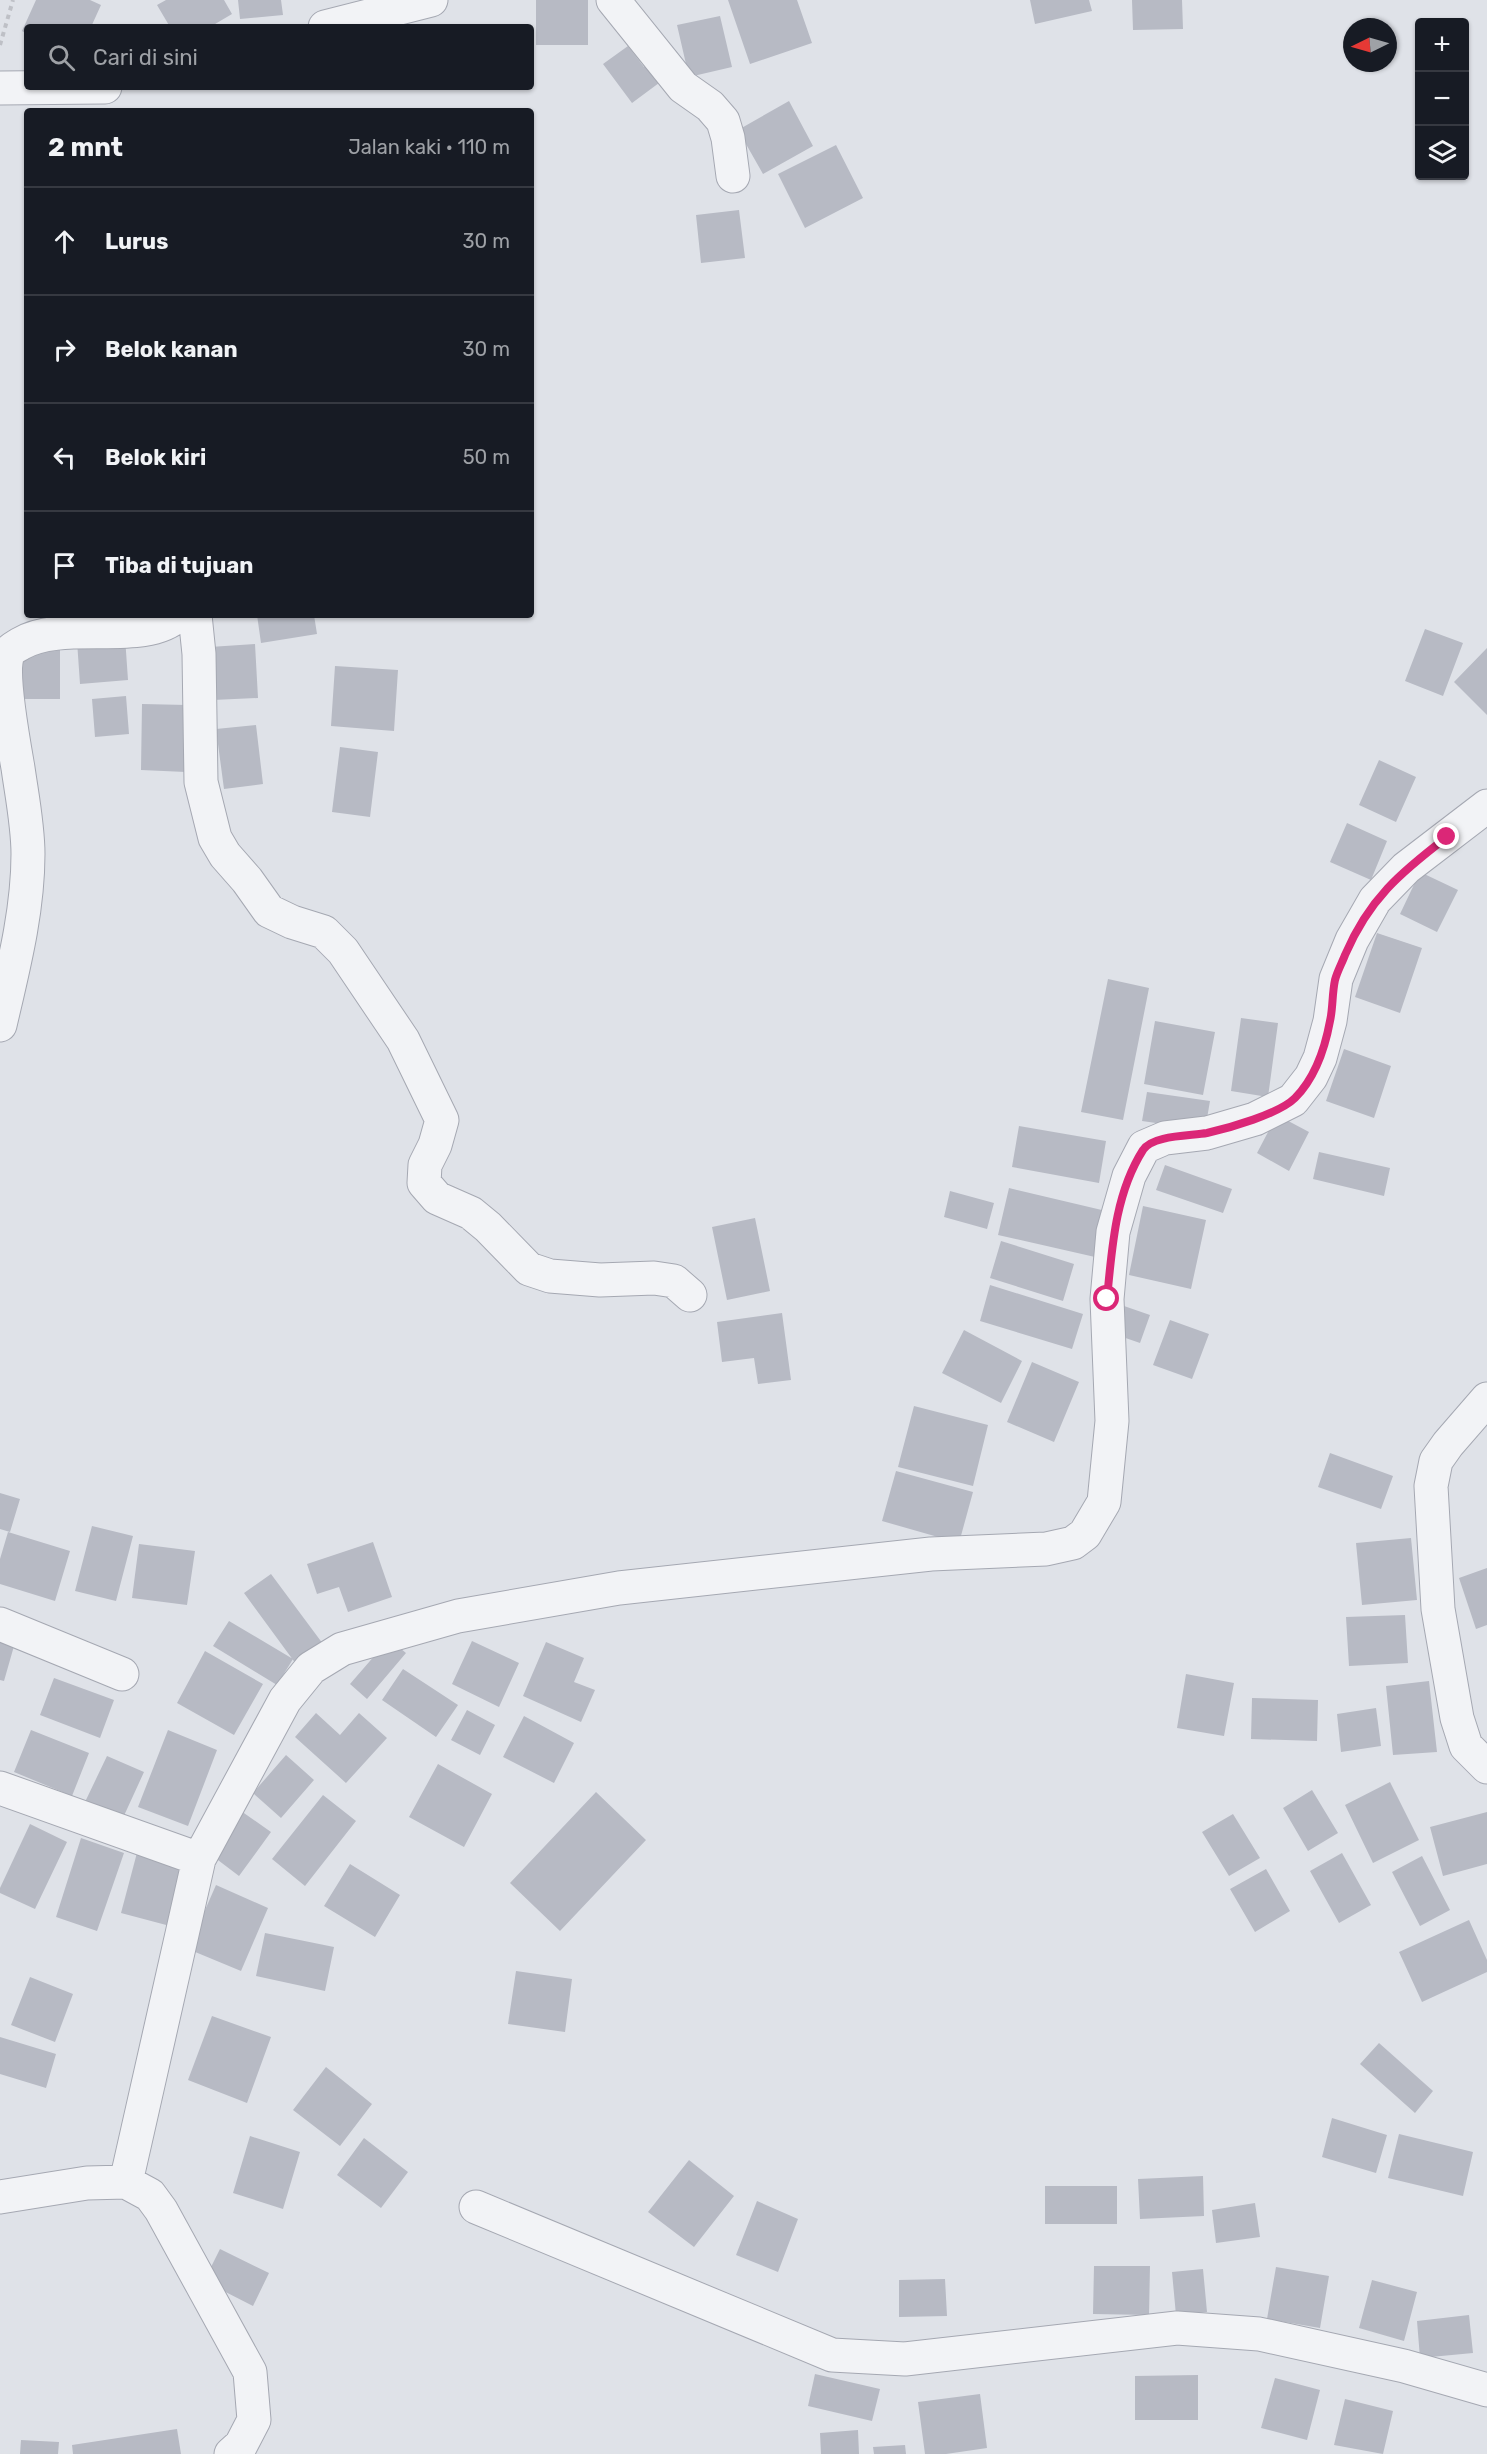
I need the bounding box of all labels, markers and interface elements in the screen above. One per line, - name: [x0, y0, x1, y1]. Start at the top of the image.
- north arrow: [1343, 18, 1397, 72]
- map controls: [1415, 18, 1469, 180]
- button: +: [1415, 18, 1469, 72]
- search box: [24, 24, 534, 90]
- icon: search: [45, 41, 78, 74]
- text: Cari di sini: [93, 44, 198, 71]
- button: −: [1415, 72, 1469, 126]
- button: layers: [1415, 126, 1469, 180]
- text: 2 mnt: [48, 132, 123, 163]
- text: Jalan kaki · 110 m: [348, 135, 510, 159]
- icon: ahead: [48, 225, 81, 258]
- text: Lurus: [105, 228, 168, 255]
- text: 30 m: [463, 229, 510, 253]
- icon: right: [48, 333, 81, 366]
- text: Belok kanan: [105, 336, 238, 363]
- text: 30 m: [463, 337, 510, 361]
- icon: left: [48, 441, 81, 474]
- text: Belok kiri: [105, 444, 206, 471]
- text: 50 m: [463, 445, 510, 469]
- icon: arrive: [48, 549, 81, 582]
- text: Tiba di tujuan: [105, 552, 253, 579]
- route end: [1433, 823, 1459, 849]
- route start: [1093, 1285, 1119, 1311]

